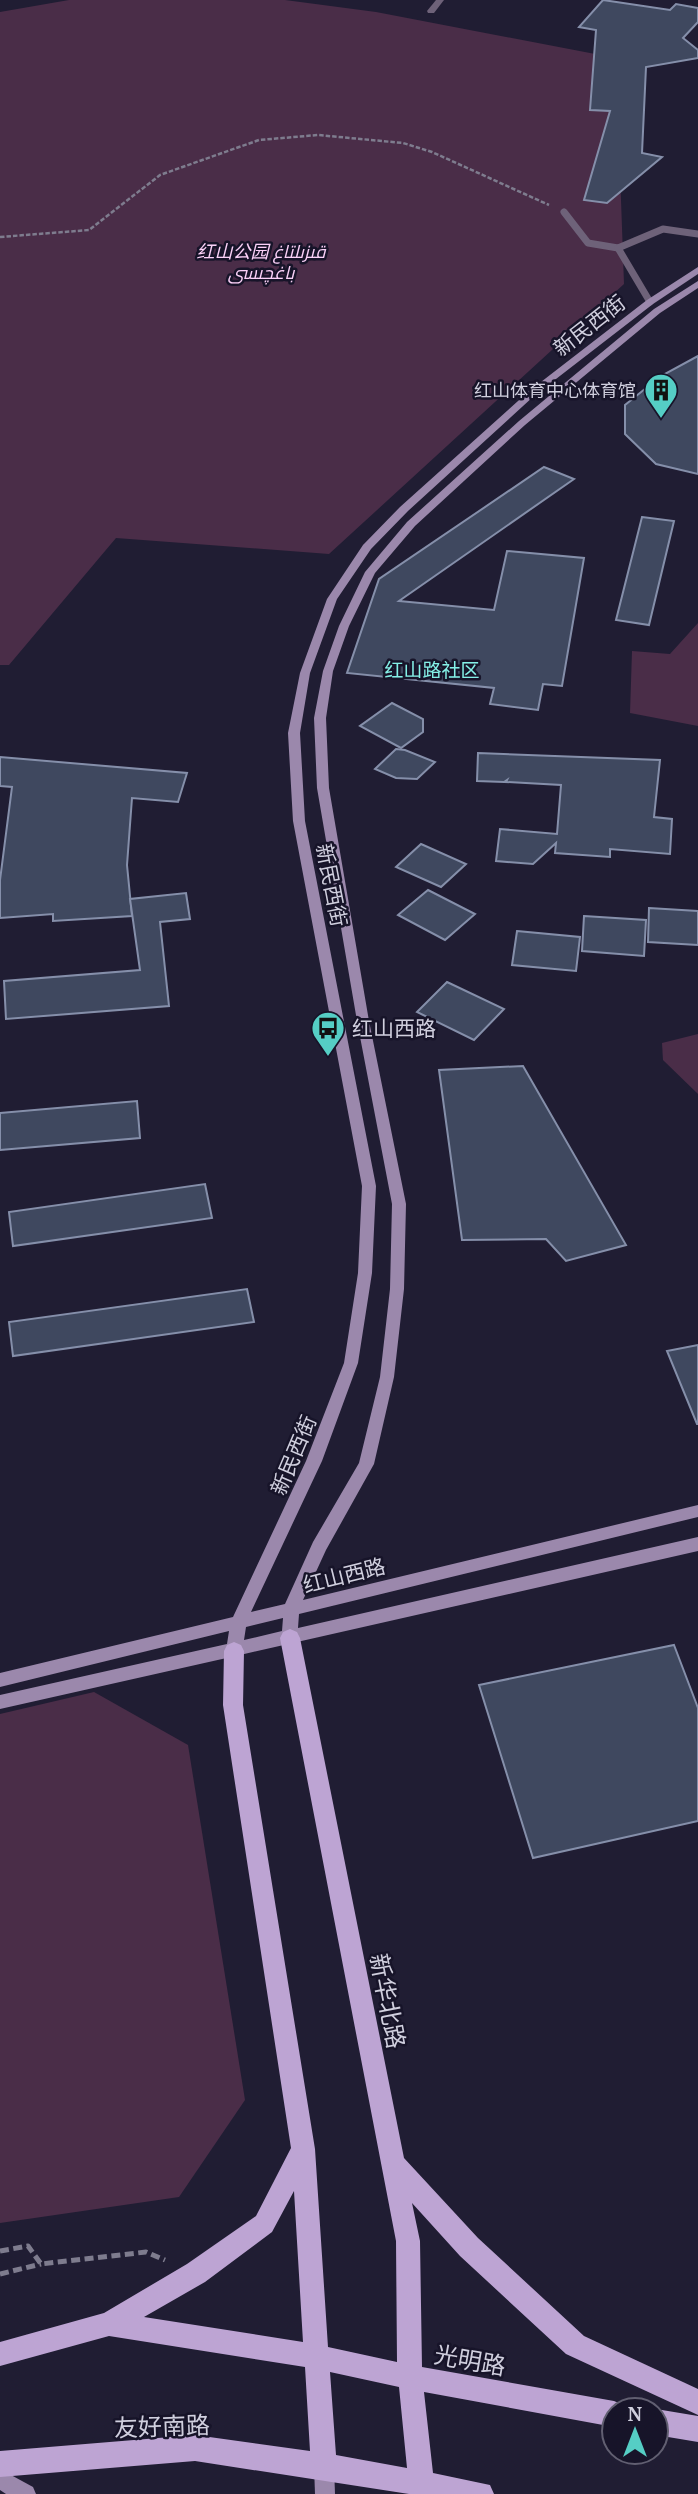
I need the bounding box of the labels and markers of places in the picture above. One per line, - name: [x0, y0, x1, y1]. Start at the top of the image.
- building icon: 红山体育中心体育馆: [642, 371, 680, 420]
- place label: 红山体育中心体育馆: [474, 378, 636, 402]
- bus stop icon: 红山西路: [309, 1009, 347, 1058]
- place label: 红山西路: [352, 1014, 436, 1042]

